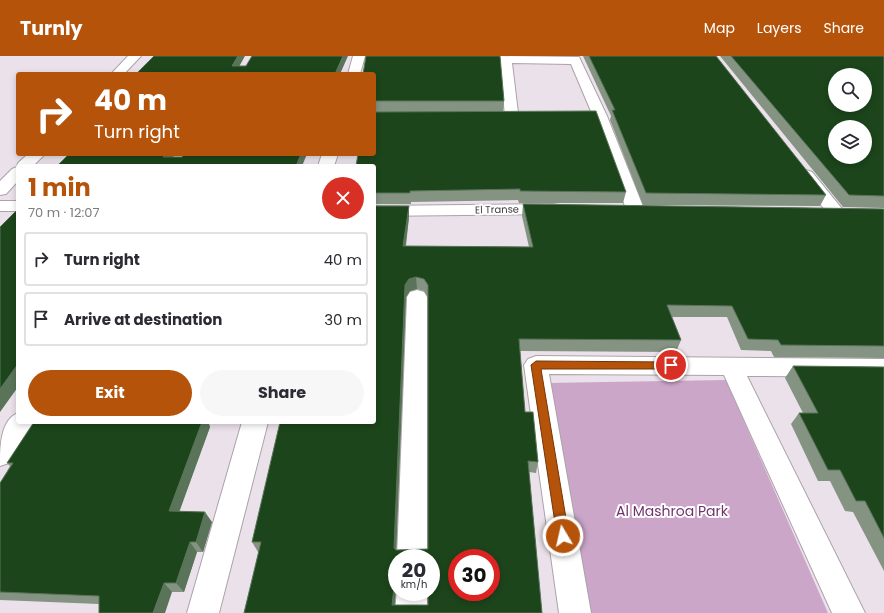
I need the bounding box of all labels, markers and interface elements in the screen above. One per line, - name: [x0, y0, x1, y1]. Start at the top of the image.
- text: Turnly: [20, 15, 83, 42]
- text: Map: [704, 18, 735, 38]
- text: Layers: [757, 18, 801, 38]
- text: Share: [823, 18, 864, 38]
- map controls: [828, 68, 872, 164]
- button: search: [828, 68, 872, 112]
- text: 40 m: [94, 81, 167, 120]
- icon: right: [28, 88, 80, 140]
- text: Turn right: [94, 119, 180, 144]
- button: layers: [828, 120, 872, 164]
- text: 1 min: [28, 171, 91, 204]
- button: close: [322, 177, 364, 219]
- street label: El Transe: [475, 202, 519, 217]
- text: 70 m · 12:07: [28, 203, 100, 222]
- icon: right: [30, 248, 52, 270]
- text: Turn right: [64, 249, 140, 270]
- text: 40 m: [324, 249, 362, 270]
- icon: arrive: [30, 308, 52, 330]
- text: Arrive at destination: [64, 309, 222, 330]
- text: 30 m: [324, 309, 362, 330]
- pin: [654, 348, 688, 382]
- icon: arrive: [660, 354, 682, 376]
- button: Exit: [28, 370, 192, 416]
- button: Share: [200, 370, 364, 416]
- park label: Al Mashroa Park: [616, 501, 729, 521]
- position arrow: [542, 515, 584, 557]
- speed limit sign: 30: [448, 549, 500, 601]
- text: 20: [402, 556, 426, 584]
- text: km/h: [401, 577, 427, 592]

